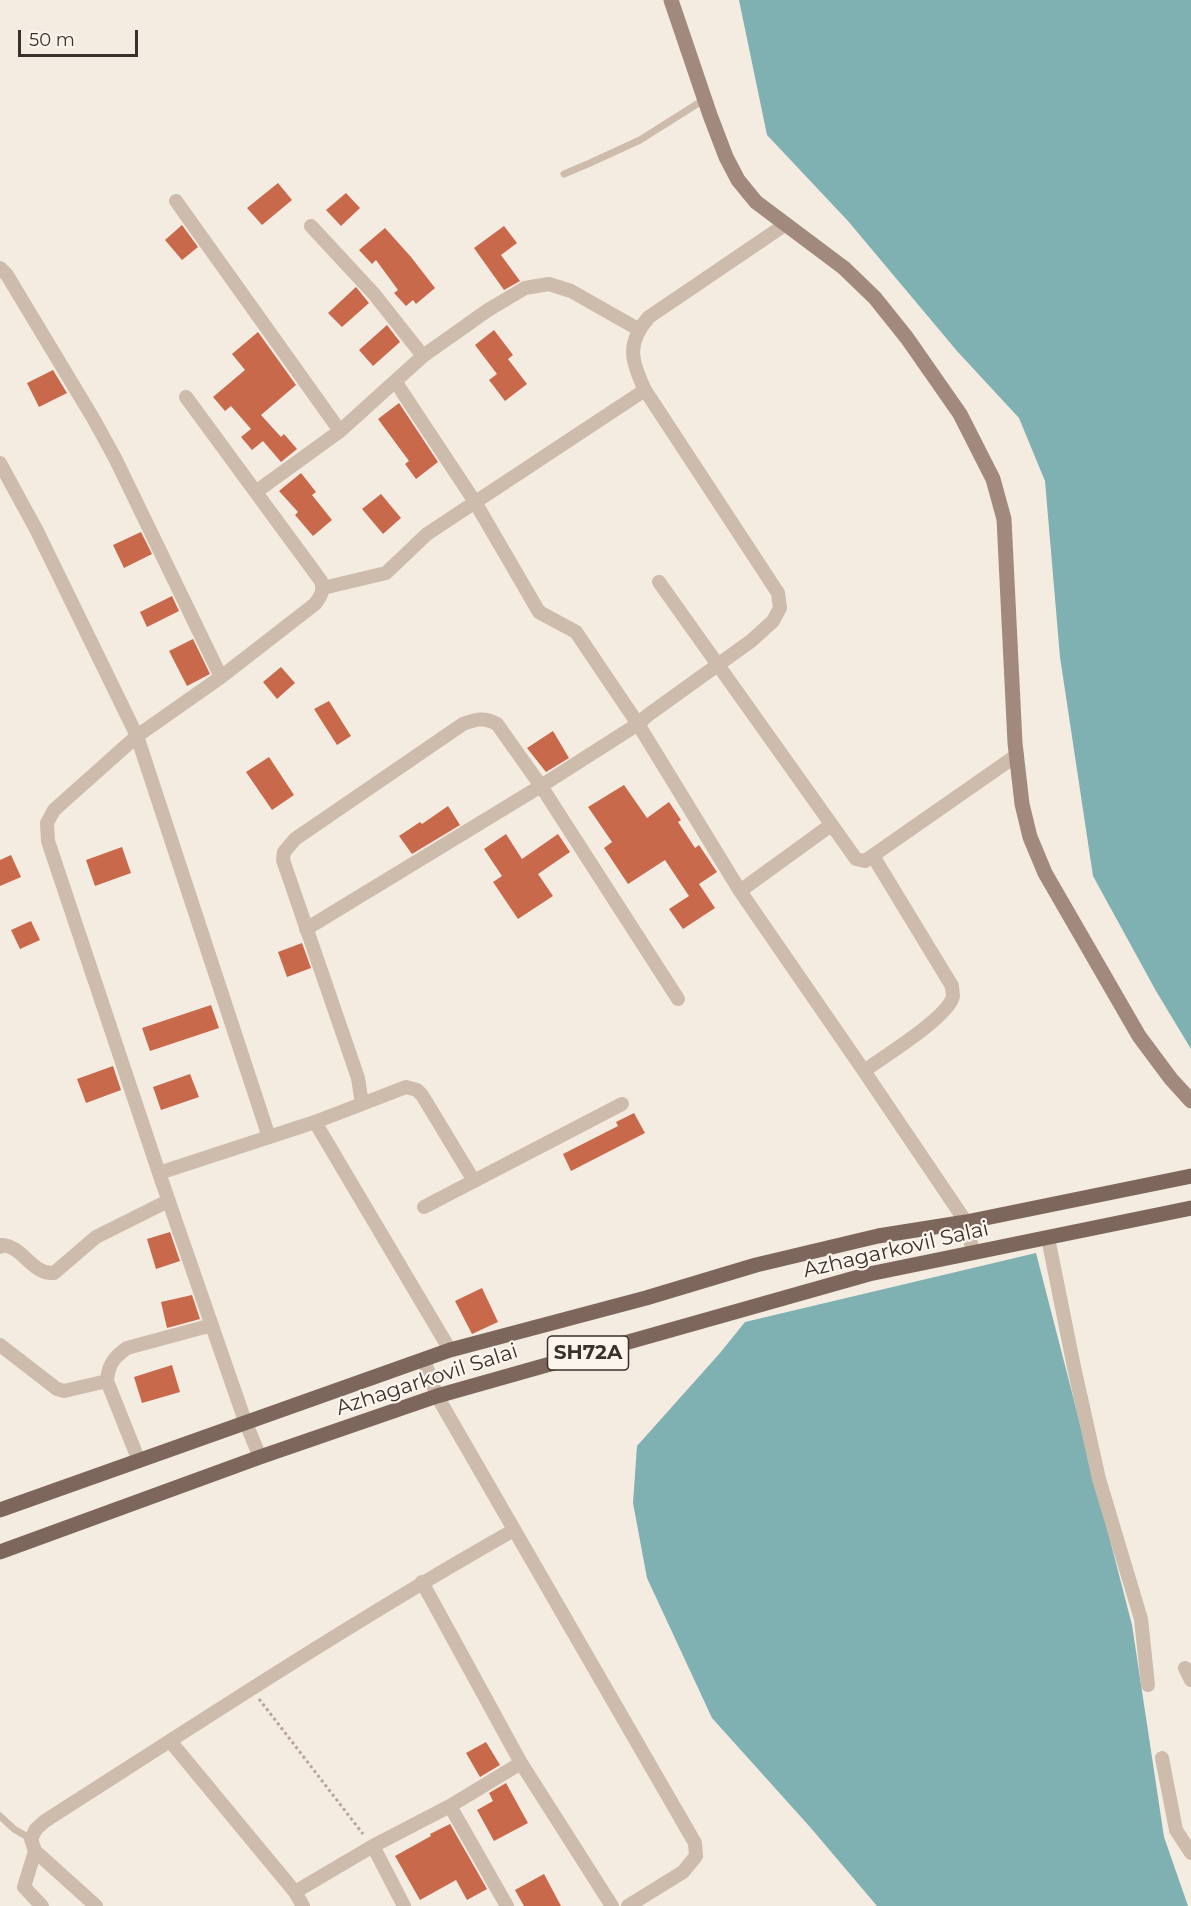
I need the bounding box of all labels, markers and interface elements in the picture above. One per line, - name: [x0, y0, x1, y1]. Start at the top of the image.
- scale bar: [21, 18, 141, 56]
- text: 50 m: [29, 29, 75, 51]
- street label: Azhagarkovil Salai: [801, 1216, 991, 1284]
- road number: SH72A: [548, 1336, 628, 1370]
- street label: Azhagarkovil Salai: [333, 1339, 521, 1421]

